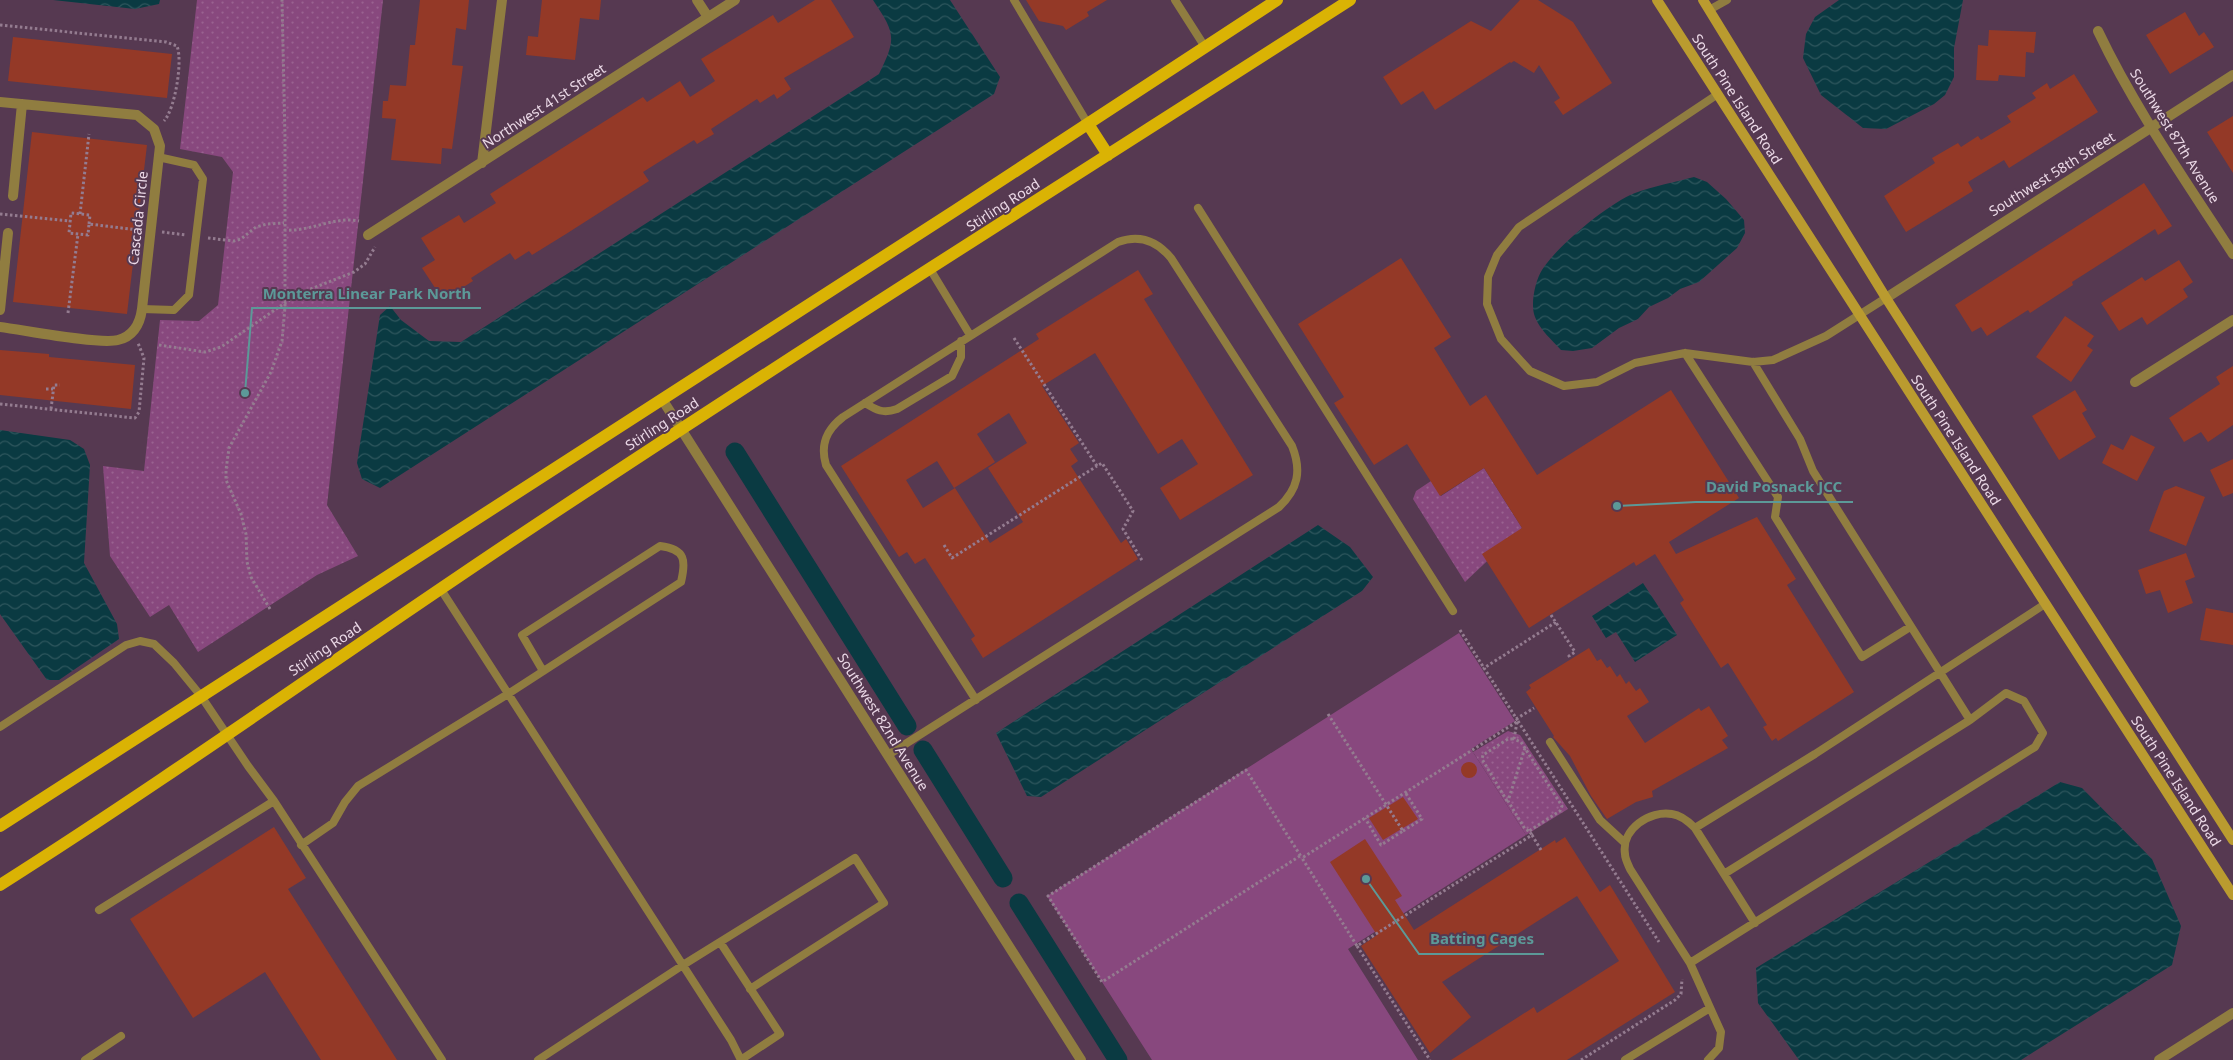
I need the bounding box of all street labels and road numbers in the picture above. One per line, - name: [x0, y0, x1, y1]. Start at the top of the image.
- street label: South Pine Island Road: [1688, 30, 1787, 168]
- street label: Northwest 41st Street: [478, 59, 609, 153]
- street label: Southwest 87th Avenue: [2126, 65, 2225, 207]
- street label: Southwest 58th Street: [1985, 127, 2118, 220]
- street label: Cascada Circle: [123, 170, 152, 266]
- street label: Stirling Road: [962, 174, 1043, 235]
- street label: South Pine Island Road: [1907, 371, 2006, 509]
- street label: Stirling Road: [621, 393, 702, 454]
- street label: Stirling Road: [285, 617, 365, 680]
- street label: Southwest 82nd Avenue: [833, 649, 934, 794]
- street label: South Pine Island Road: [2127, 712, 2226, 850]

